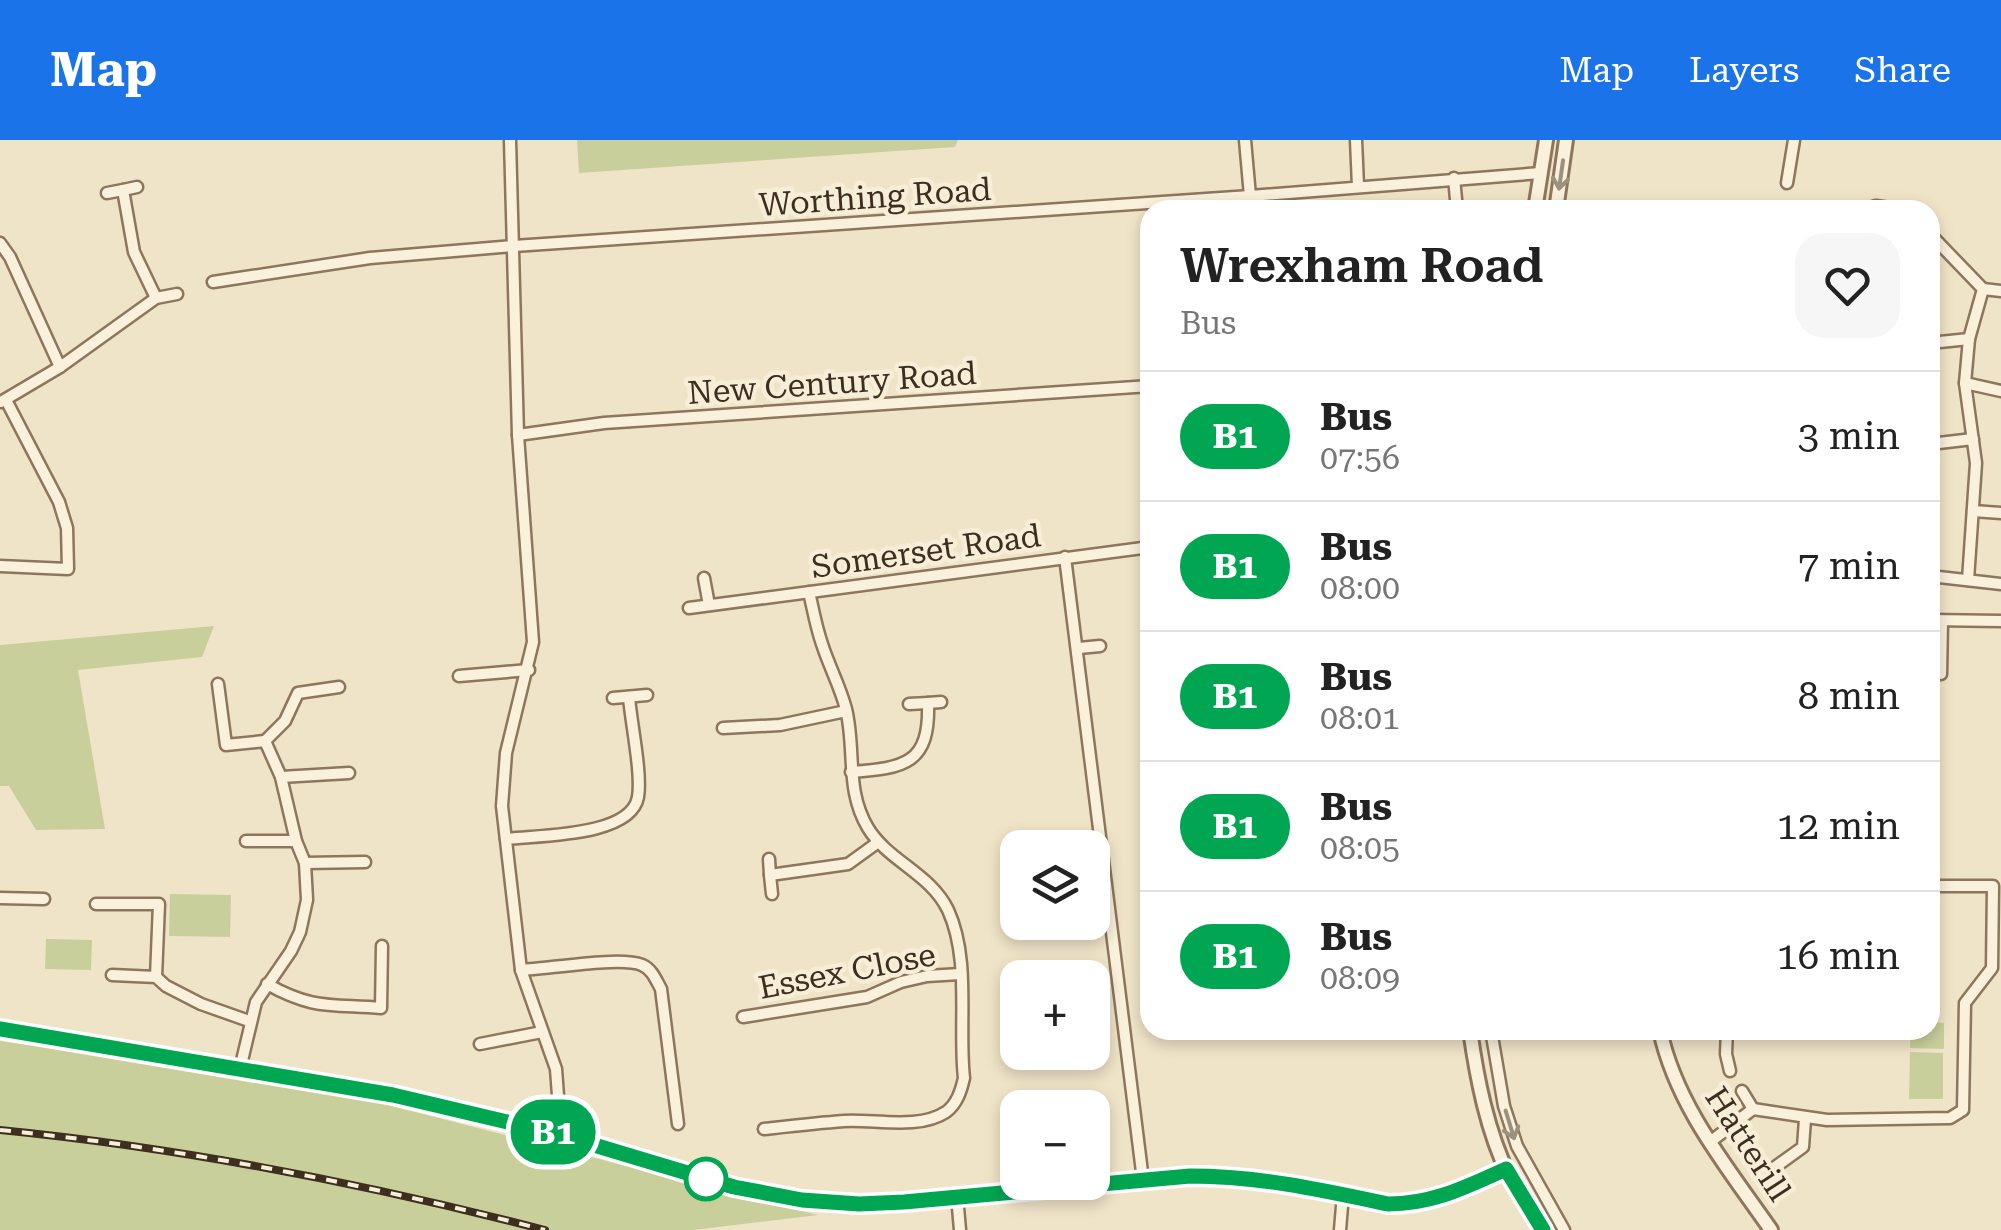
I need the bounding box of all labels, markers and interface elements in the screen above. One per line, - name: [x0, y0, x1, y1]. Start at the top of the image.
- text: Map: [50, 42, 157, 98]
- text: Map: [1559, 50, 1634, 91]
- text: Layers: [1689, 50, 1799, 91]
- text: Share: [1854, 50, 1951, 91]
- one-way arrow: [1551, 158, 1570, 191]
- street label: Worthing Road: [758, 170, 992, 224]
- button: heart: [1795, 233, 1900, 338]
- text: Wrexham Road: [1180, 238, 1543, 294]
- text: Bus: [1180, 304, 1236, 342]
- street label: New Century Road: [686, 354, 978, 412]
- text: Bus: [1320, 395, 1392, 439]
- text: 3 min: [1798, 414, 1900, 458]
- text: B1: [1213, 416, 1257, 457]
- text: 07:56: [1320, 439, 1400, 477]
- street label: Somerset Road: [809, 516, 1043, 586]
- text: Bus: [1320, 525, 1392, 569]
- text: 7 min: [1798, 544, 1900, 588]
- text: B1: [1213, 546, 1257, 587]
- text: 08:00: [1320, 569, 1400, 607]
- text: Bus: [1320, 655, 1392, 699]
- text: 8 min: [1798, 674, 1900, 718]
- text: B1: [1213, 676, 1257, 717]
- text: 08:01: [1320, 699, 1400, 737]
- text: Bus: [1320, 785, 1392, 829]
- text: 12 min: [1777, 804, 1900, 848]
- text: B1: [1213, 806, 1257, 847]
- text: 08:05: [1320, 829, 1400, 867]
- map controls: [1000, 830, 1110, 1200]
- button: layers: [1000, 830, 1110, 940]
- text: Bus: [1320, 915, 1392, 959]
- text: 16 min: [1777, 934, 1900, 978]
- street label: Essex Close: [755, 935, 939, 1007]
- text: B1: [1213, 936, 1257, 977]
- text: 08:09: [1320, 959, 1400, 997]
- button: +: [1000, 960, 1110, 1070]
- street label: Hatterill: [1697, 1080, 1799, 1208]
- button: −: [1000, 1090, 1110, 1200]
- line badge: B1: [508, 1100, 598, 1164]
- one-way arrow: [1502, 1109, 1520, 1141]
- text: B1: [531, 1112, 575, 1153]
- unlabelled marker: [685, 1158, 727, 1200]

